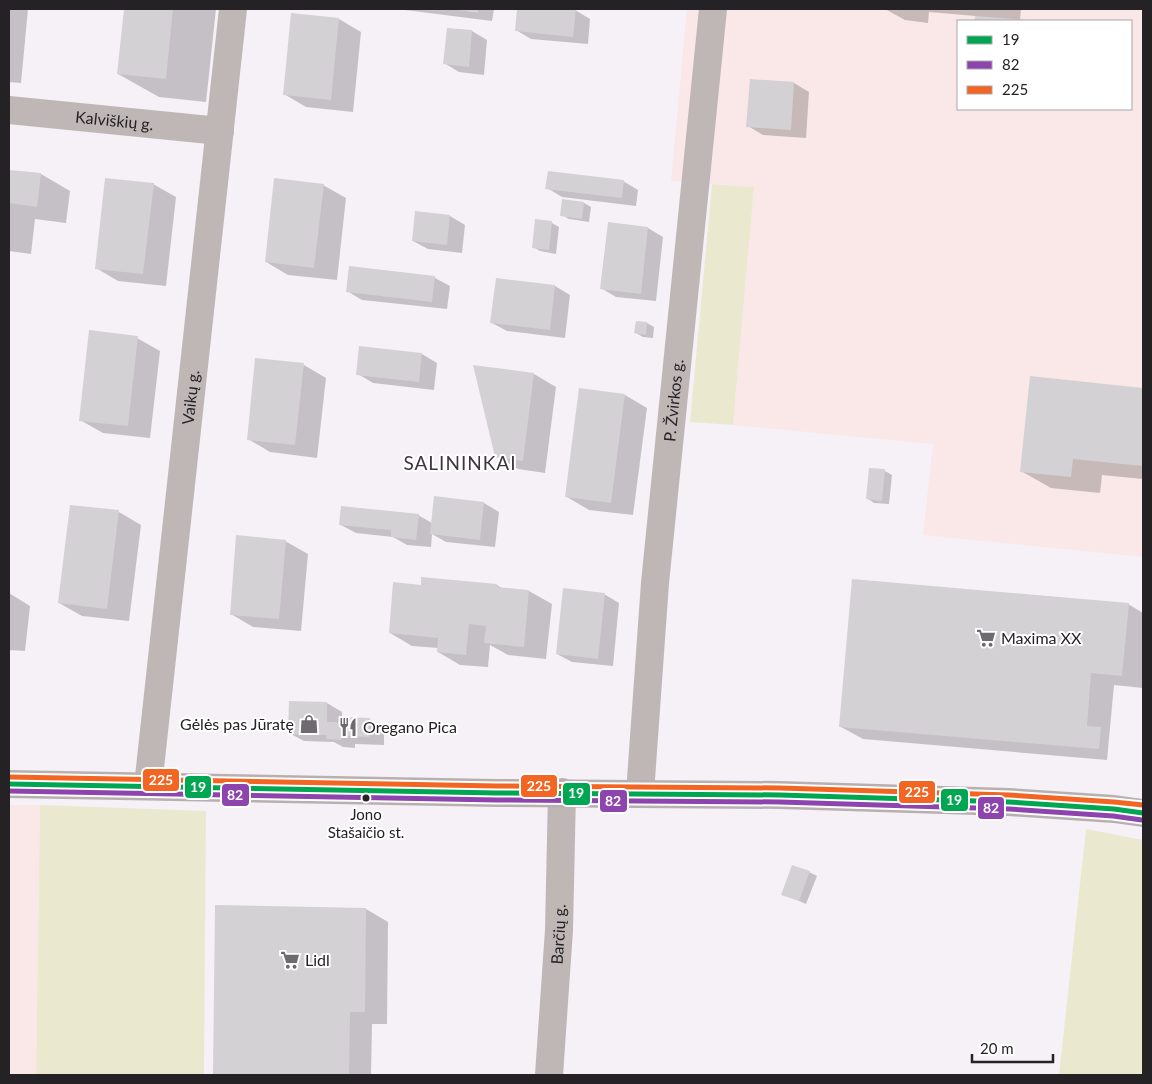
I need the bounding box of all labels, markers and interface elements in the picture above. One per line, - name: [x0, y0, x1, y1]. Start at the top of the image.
- legend: [957, 20, 1132, 110]
- text: 19: [1002, 30, 1019, 48]
- text: 82: [1002, 55, 1019, 73]
- text: 225: [1002, 80, 1028, 98]
- street label: Kalviškių g.: [75, 107, 155, 133]
- street label: P. Žvirkos g.: [659, 358, 687, 443]
- street label: Vaikų g.: [178, 369, 202, 426]
- district label: SALININKAI: [403, 451, 517, 474]
- supermarket icon: Maxima XX: [975, 627, 997, 649]
- place label: Maxima XX: [1001, 628, 1082, 647]
- shop icon: Gėlės pas Jūratę: [298, 713, 320, 735]
- place label: Gėlės pas Jūratę: [180, 714, 294, 733]
- restaurant icon: Oregano Pica: [337, 716, 359, 738]
- place label: Oregano Pica: [363, 717, 457, 736]
- line badge: 225: [142, 768, 180, 792]
- text: 225: [149, 771, 173, 788]
- line badge: 225: [520, 774, 558, 798]
- line badge: 19: [184, 775, 212, 799]
- text: 225: [527, 777, 551, 794]
- text: 19: [190, 778, 206, 795]
- line badge: 225: [898, 780, 936, 804]
- line badge: 19: [562, 782, 591, 806]
- line badge: 82: [221, 783, 250, 807]
- text: 225: [905, 783, 929, 800]
- text: 19: [568, 784, 584, 801]
- text: 82: [227, 786, 243, 803]
- line badge: 19: [940, 788, 969, 812]
- line badge: 82: [599, 789, 628, 813]
- text: 19: [946, 791, 962, 808]
- text: 82: [605, 792, 621, 809]
- marker: Jono Stašaičio st.: [361, 793, 371, 803]
- line badge: 82: [977, 796, 1005, 820]
- text: 82: [983, 799, 999, 816]
- place label: Jono Stašaičio st.: [328, 805, 404, 841]
- street label: Barčių g.: [547, 904, 569, 965]
- supermarket icon: Lidl: [279, 949, 301, 971]
- place label: Lidl: [305, 950, 330, 969]
- scale bar: [972, 1032, 1053, 1064]
- text: 20 m: [980, 1039, 1014, 1057]

